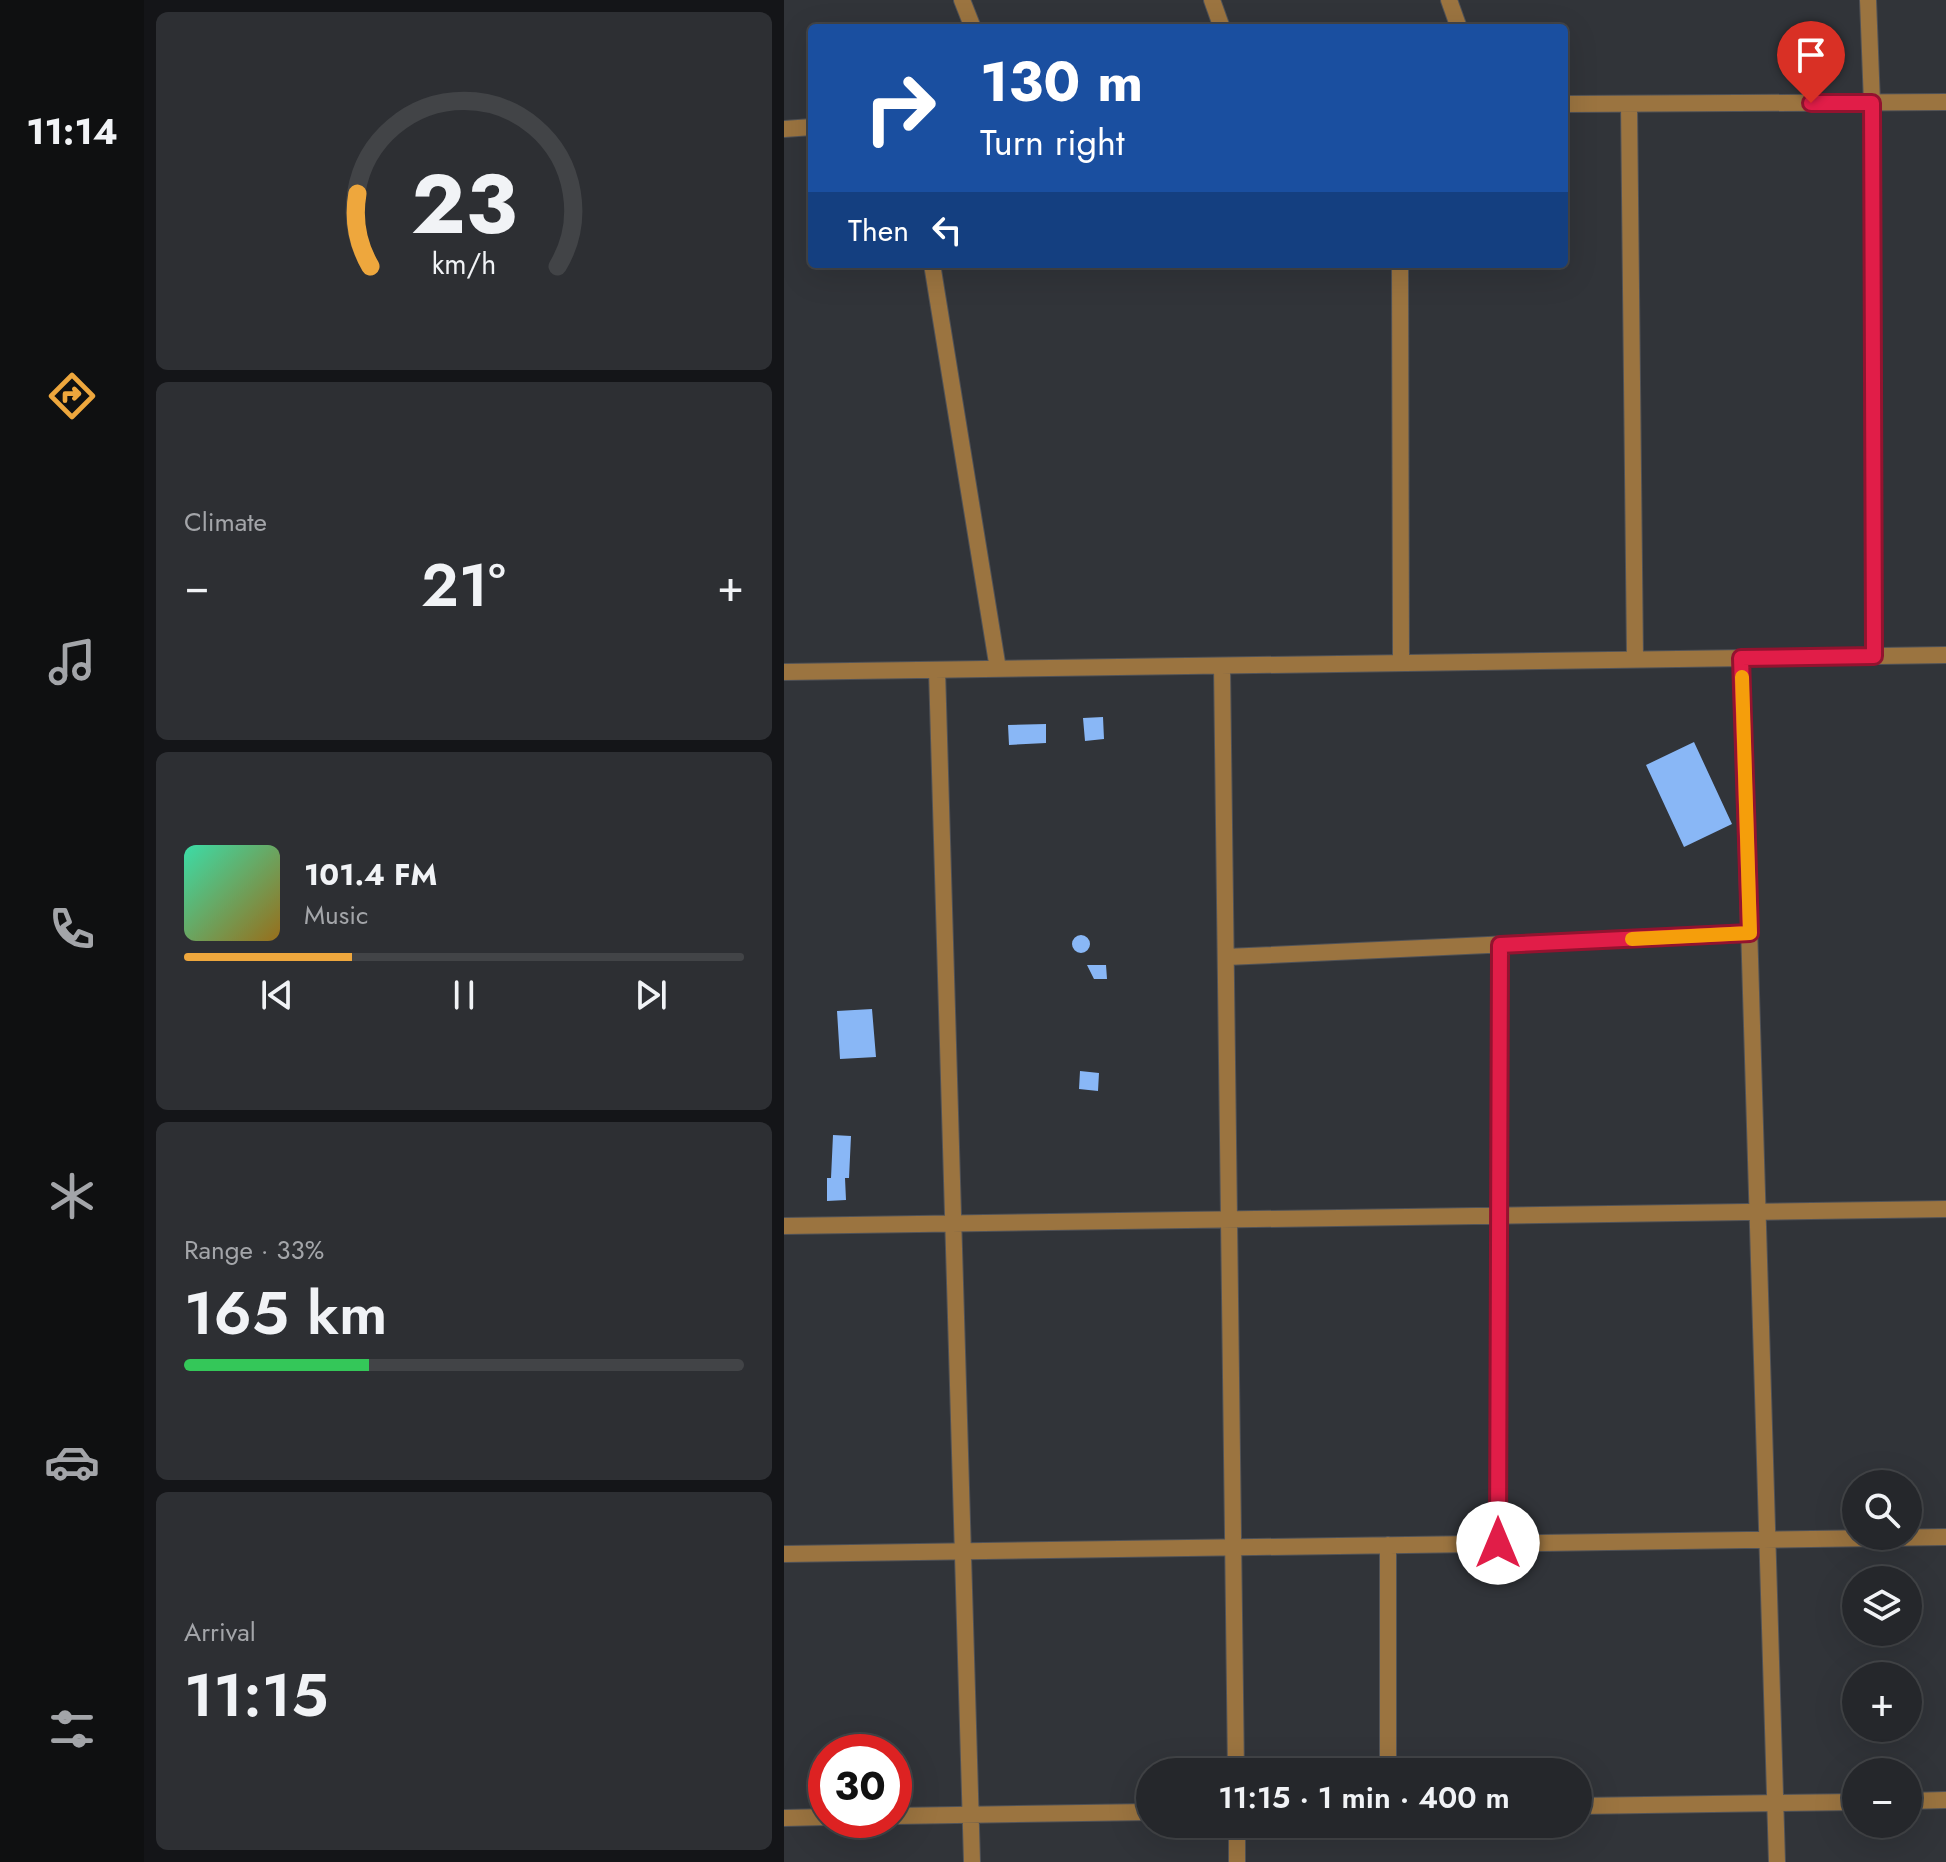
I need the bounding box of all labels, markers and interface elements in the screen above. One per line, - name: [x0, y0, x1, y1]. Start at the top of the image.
- pin: [1777, 21, 1845, 103]
- icon: arrive: [1789, 33, 1833, 77]
- text: 130 m: [980, 41, 1143, 122]
- icon: right: [848, 56, 952, 160]
- text: 11:14: [26, 105, 118, 157]
- text: Turn right: [980, 116, 1125, 168]
- text: 23: [411, 144, 517, 264]
- icon: left: [925, 208, 969, 252]
- text: Then: [848, 209, 909, 252]
- text: km/h: [432, 243, 496, 285]
- icon: directions: [44, 368, 100, 424]
- text: Climate: [184, 503, 267, 541]
- text: 21°: [421, 542, 506, 629]
- text: −: [184, 554, 210, 618]
- text: +: [717, 554, 744, 618]
- icon: music: [44, 634, 100, 690]
- text: 101.4 FM: [304, 853, 437, 896]
- text: Music: [304, 896, 368, 934]
- icon: phone: [44, 901, 100, 957]
- icon: previous: [255, 973, 299, 1017]
- icon: pause: [442, 973, 486, 1017]
- icon: next: [629, 973, 673, 1017]
- icon: climate: [44, 1168, 100, 1224]
- text: Range · 33%: [184, 1231, 324, 1269]
- text: 165 km: [184, 1270, 388, 1357]
- icon: car: [44, 1434, 100, 1490]
- map controls: [1842, 1470, 1922, 1838]
- button: search: [1842, 1470, 1922, 1550]
- position arrow: [1456, 1501, 1540, 1585]
- button: layers: [1842, 1566, 1922, 1646]
- text: Arrival: [184, 1613, 256, 1651]
- text: 11:15: [184, 1652, 328, 1739]
- button: +: [1842, 1662, 1922, 1742]
- icon: filters: [44, 1701, 100, 1757]
- speed limit sign: 30: [808, 1734, 912, 1838]
- button: −: [1842, 1758, 1922, 1838]
- text: 11:15 · 1 min · 400 m: [1218, 1776, 1510, 1819]

